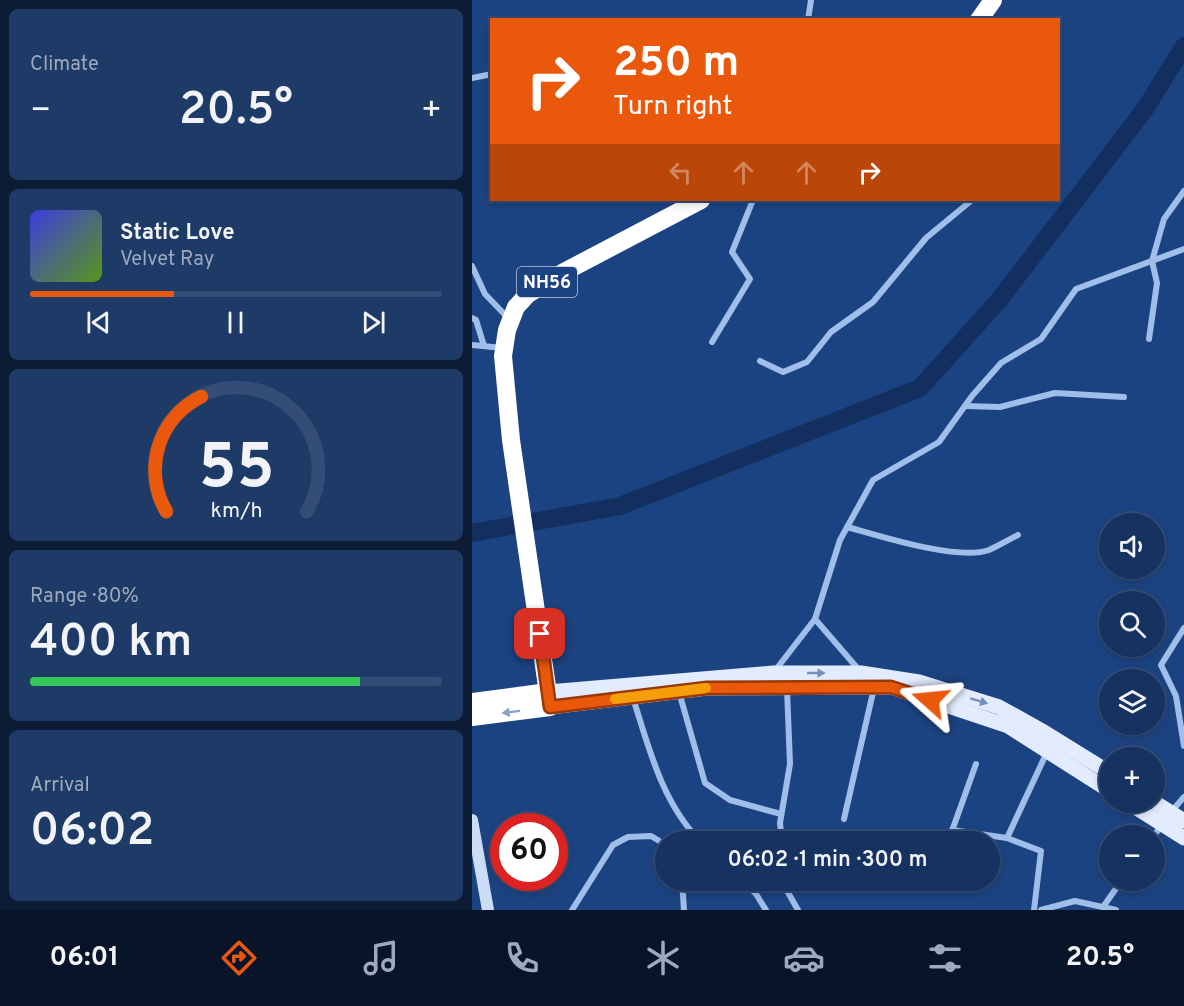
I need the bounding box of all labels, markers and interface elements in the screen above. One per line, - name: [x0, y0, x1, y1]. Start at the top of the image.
- text: 250 m: [613, 38, 739, 91]
- icon: right: [514, 42, 592, 120]
- text: Climate: [30, 52, 99, 78]
- text: 20.5°: [179, 83, 293, 140]
- text: Turn right: [613, 90, 732, 124]
- text: −: [30, 91, 51, 133]
- text: +: [421, 91, 442, 133]
- icon: left: [664, 156, 697, 189]
- icon: ahead: [727, 156, 760, 189]
- icon: ahead: [790, 156, 823, 189]
- icon: right: [853, 156, 886, 189]
- text: Static Love: [120, 220, 234, 247]
- text: Velvet Ray: [120, 247, 214, 273]
- road number: NH56: [517, 267, 577, 297]
- icon: previous: [82, 306, 115, 339]
- icon: pause: [219, 306, 252, 339]
- icon: next: [357, 306, 390, 339]
- text: 55: [198, 431, 274, 510]
- text: km/h: [210, 498, 262, 525]
- map controls: [1099, 513, 1165, 891]
- button: sound: [1099, 513, 1165, 579]
- text: Range · 80%: [30, 584, 139, 610]
- button: search: [1099, 591, 1165, 657]
- pin: [514, 608, 565, 659]
- text: 400 km: [30, 615, 192, 672]
- icon: arrive: [523, 617, 556, 650]
- one-way arrow: [806, 668, 825, 678]
- position arrow: [898, 668, 962, 732]
- button: layers: [1099, 669, 1165, 735]
- one-way arrow: [970, 696, 988, 706]
- one-way arrow: [502, 707, 521, 717]
- button: +: [1099, 747, 1165, 813]
- text: Arrival: [30, 773, 90, 799]
- text: 06:02: [30, 804, 154, 861]
- speed limit sign: 60: [490, 813, 568, 891]
- button: −: [1099, 825, 1165, 891]
- text: 06:02 · 1 min · 300 m: [727, 847, 928, 874]
- icon: directions: [218, 937, 260, 979]
- icon: music: [360, 937, 402, 979]
- icon: phone: [501, 937, 543, 979]
- icon: climate: [642, 937, 684, 979]
- icon: car: [783, 937, 825, 979]
- icon: filters: [924, 937, 966, 979]
- text: 06:01: [50, 941, 119, 975]
- text: 20.5°: [1066, 941, 1134, 975]

